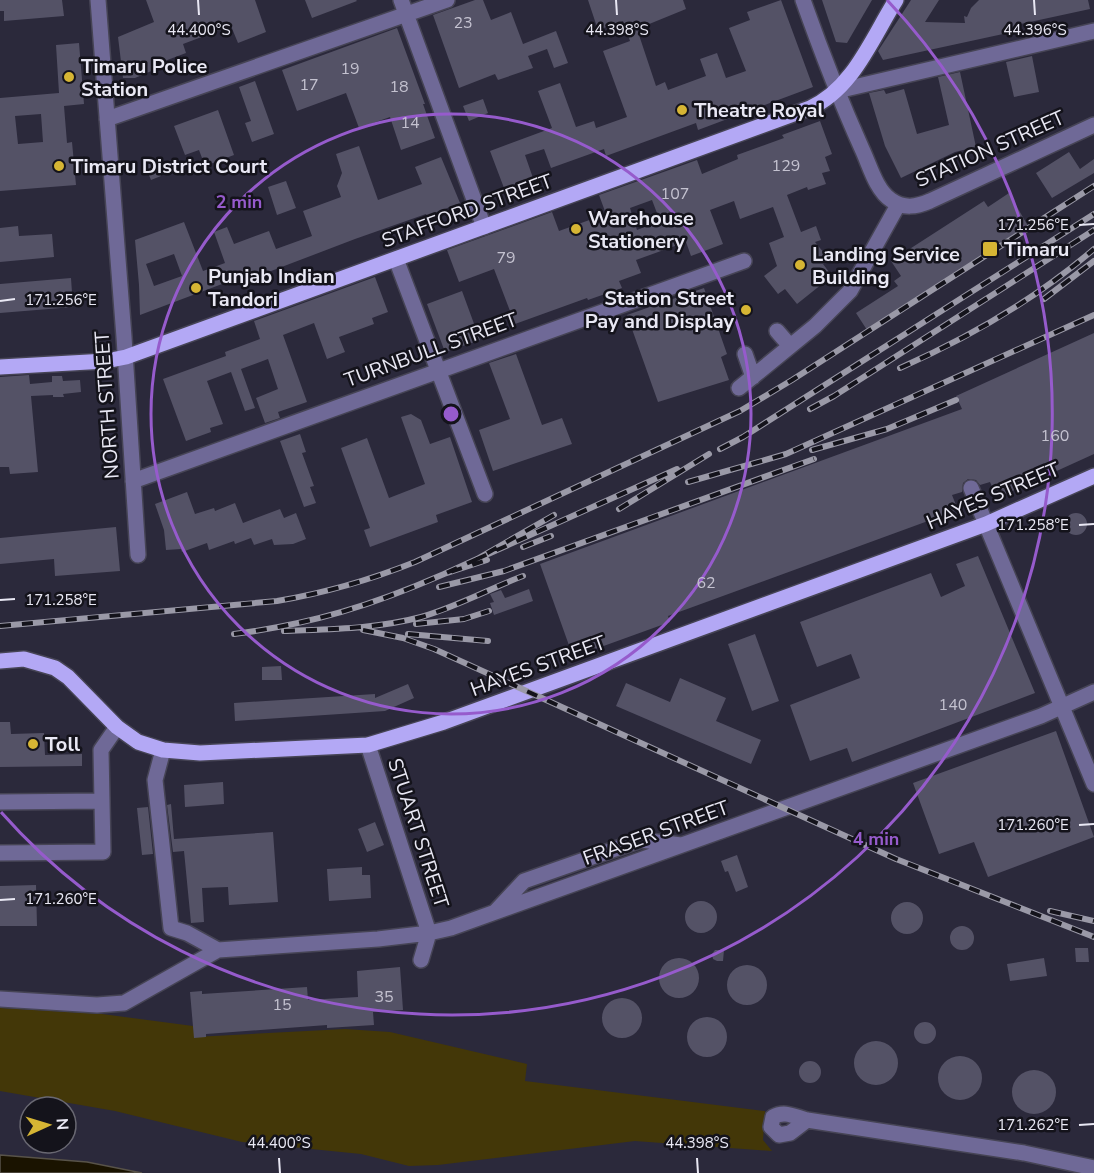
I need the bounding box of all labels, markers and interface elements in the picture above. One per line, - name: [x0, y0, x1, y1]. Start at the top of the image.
- house number: 23: [453, 12, 473, 34]
- text: 44.400°S: [167, 20, 231, 40]
- text: 44.398°S: [585, 20, 649, 40]
- text: 44.396°S: [1003, 20, 1067, 40]
- place label: Timaru Police Station: [81, 53, 208, 103]
- house number: 19: [340, 58, 360, 80]
- marker: Timaru Police Station: [62, 70, 76, 84]
- house number: 17: [299, 74, 319, 96]
- house number: 18: [389, 76, 409, 98]
- place label: Theatre Royal: [694, 97, 825, 124]
- marker: Theatre Royal: [675, 103, 689, 117]
- street label: STATION STREET: [911, 104, 1069, 194]
- house number: 14: [400, 112, 420, 134]
- place label: Timaru District Court: [71, 153, 267, 180]
- house number: 129: [772, 155, 800, 177]
- marker: Timaru District Court: [52, 159, 66, 173]
- street label: STAFFORD STREET: [378, 168, 556, 254]
- house number: 107: [661, 183, 689, 205]
- text: 2 min: [216, 190, 262, 214]
- place label: Warehouse Stationery: [588, 205, 694, 255]
- text: 171.256°E: [997, 215, 1069, 235]
- marker: Warehouse Stationery: [569, 222, 583, 236]
- place label: Timaru: [1004, 236, 1069, 263]
- marker: Timaru: [981, 240, 999, 258]
- place label: Landing Service Building: [812, 241, 960, 291]
- house number: 79: [496, 247, 516, 269]
- marker: Landing Service Building: [793, 258, 807, 272]
- place label: Punjab Indian Tandori: [208, 263, 335, 313]
- marker: Punjab Indian Tandori: [189, 281, 203, 295]
- place label: Station Street Pay and Display: [585, 285, 734, 335]
- text: 171.256°E: [25, 290, 97, 310]
- marker: Station Street Pay and Display: [739, 303, 753, 317]
- street label: TURNBULL STREET: [341, 306, 521, 394]
- street label: NORTH STREET: [88, 330, 126, 480]
- centre of rings: [441, 404, 461, 424]
- house number: 160: [1041, 425, 1069, 447]
- street label: HAYES STREET: [922, 456, 1064, 536]
- text: 171.258°E: [997, 515, 1069, 535]
- house number: 62: [696, 572, 716, 594]
- text: 171.258°E: [25, 590, 97, 610]
- street label: HAYES STREET: [467, 629, 609, 703]
- house number: 140: [939, 694, 967, 716]
- place label: Toll: [45, 731, 81, 758]
- marker: Toll: [26, 737, 40, 751]
- street label: STUART STREET: [381, 755, 455, 911]
- street label: FRASER STREET: [579, 794, 733, 872]
- text: 171.260°E: [997, 815, 1069, 835]
- text: 4 min: [853, 827, 899, 851]
- text: 171.260°E: [25, 889, 97, 909]
- house number: 35: [374, 986, 394, 1008]
- house number: 15: [272, 994, 292, 1016]
- north arrow: [18, 1095, 78, 1155]
- text: 171.262°E: [997, 1115, 1069, 1135]
- text: N: [51, 1117, 73, 1131]
- text: 44.400°S: [247, 1133, 311, 1153]
- text: 44.398°S: [665, 1133, 729, 1153]

